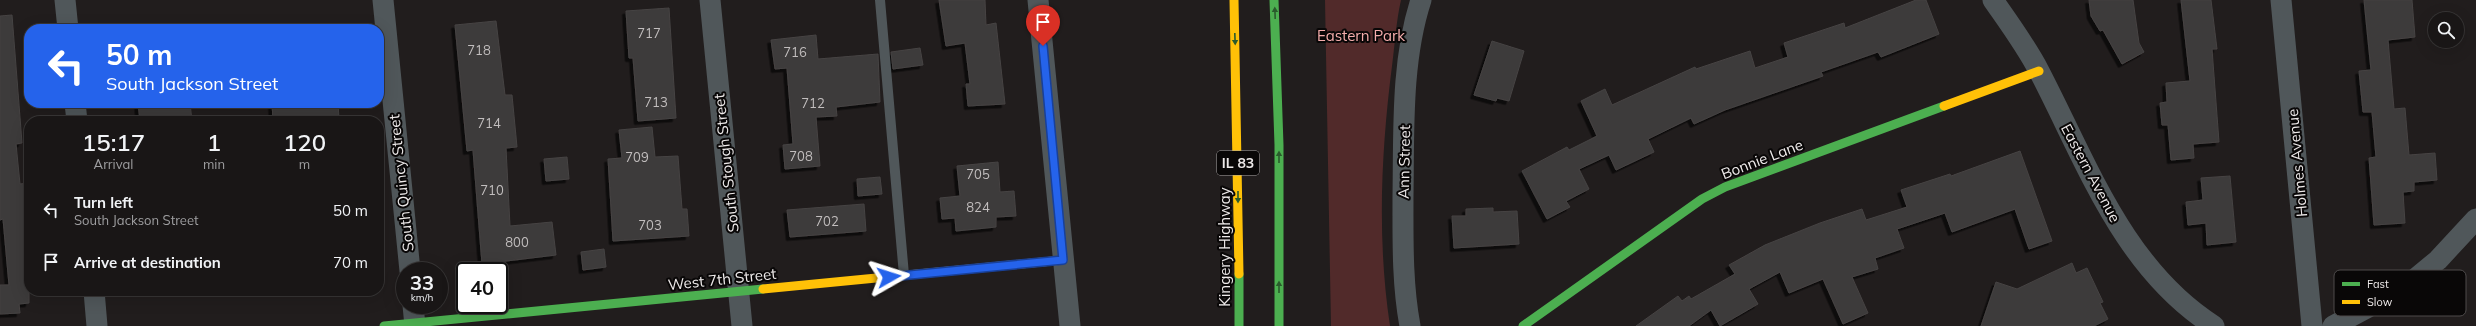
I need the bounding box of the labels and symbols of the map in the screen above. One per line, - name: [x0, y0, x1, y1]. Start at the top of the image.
- pin: [1026, 5, 1060, 46]
- one-way arrow: [1272, 6, 1278, 19]
- house number: 717: [637, 25, 661, 41]
- park label: Eastern Park: [1317, 26, 1405, 45]
- one-way arrow: [1232, 33, 1238, 46]
- house number: 718: [467, 42, 491, 58]
- house number: 716: [783, 44, 807, 60]
- street label: South Stough Street: [709, 93, 743, 233]
- house number: 713: [644, 94, 668, 110]
- house number: 712: [801, 95, 825, 111]
- street label: Holmes Avenue: [2283, 108, 2311, 218]
- street label: South Quincy Street: [384, 113, 418, 253]
- house number: 714: [477, 115, 501, 131]
- street label: Eastern Avenue: [2057, 121, 2125, 225]
- street label: Ann Street: [1394, 125, 1414, 199]
- street label: Bonnie Lane: [1718, 135, 1806, 183]
- house number: 708: [789, 148, 813, 164]
- house number: 709: [625, 149, 649, 165]
- one-way arrow: [1276, 150, 1282, 163]
- road number: IL 83: [1217, 151, 1259, 175]
- house number: 705: [966, 166, 990, 182]
- house number: 710: [480, 182, 504, 198]
- street label: Kingery Highway: [1215, 187, 1234, 307]
- one-way arrow: [1235, 191, 1241, 204]
- house number: 824: [966, 199, 990, 215]
- house number: 702: [815, 213, 839, 229]
- house number: 703: [638, 217, 662, 233]
- house number: 800: [505, 234, 529, 250]
- position arrow: [868, 256, 910, 298]
- speed limit sign: 40: [456, 262, 508, 314]
- street label: West 7th Street: [667, 264, 777, 294]
- legend: [2334, 270, 2466, 316]
- text: Fast: [2367, 277, 2389, 291]
- one-way arrow: [1276, 280, 1282, 293]
- text: Slow: [2367, 295, 2393, 309]

